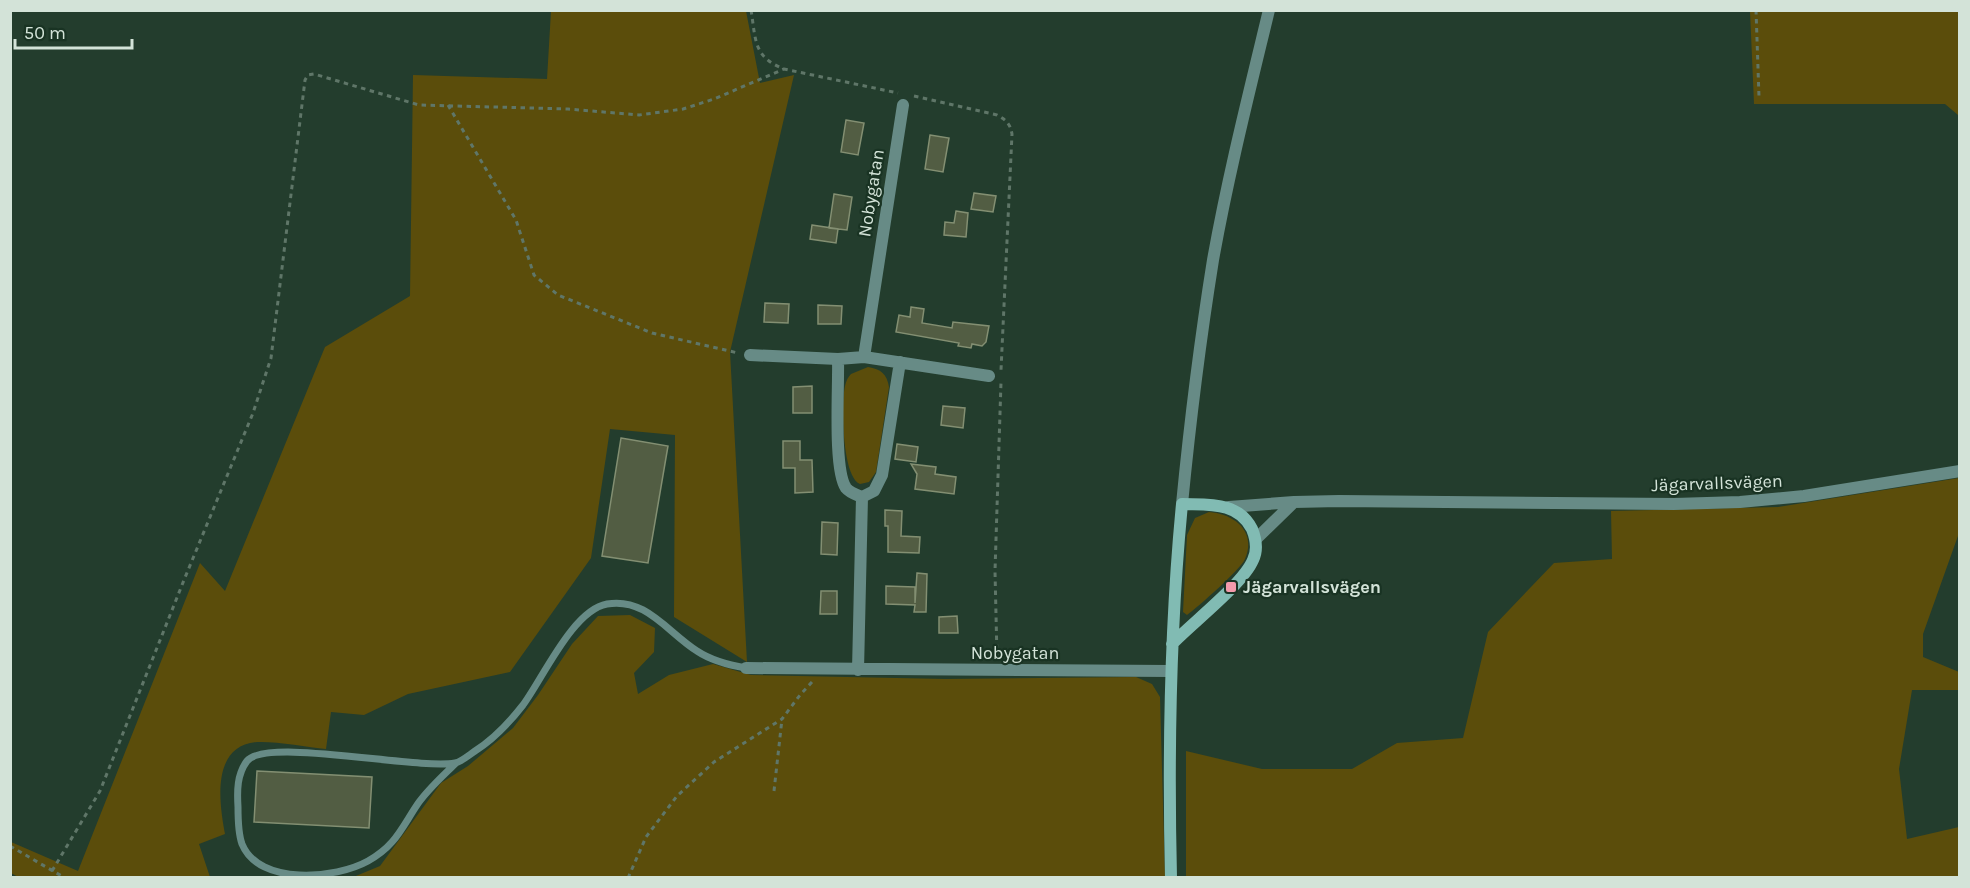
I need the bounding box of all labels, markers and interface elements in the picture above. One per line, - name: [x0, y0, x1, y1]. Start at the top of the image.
- scale bar: [15, 12, 132, 50]
- text: 50 m: [24, 22, 66, 44]
- street label: Nobygatan: [853, 147, 889, 239]
- street label: Jägarvallsvägen: [1651, 470, 1783, 496]
- place label: Jägarvallsvägen: [1243, 576, 1381, 598]
- marker: Jägarvallsvägen: [1224, 580, 1238, 594]
- street label: Nobygatan: [971, 642, 1059, 664]

